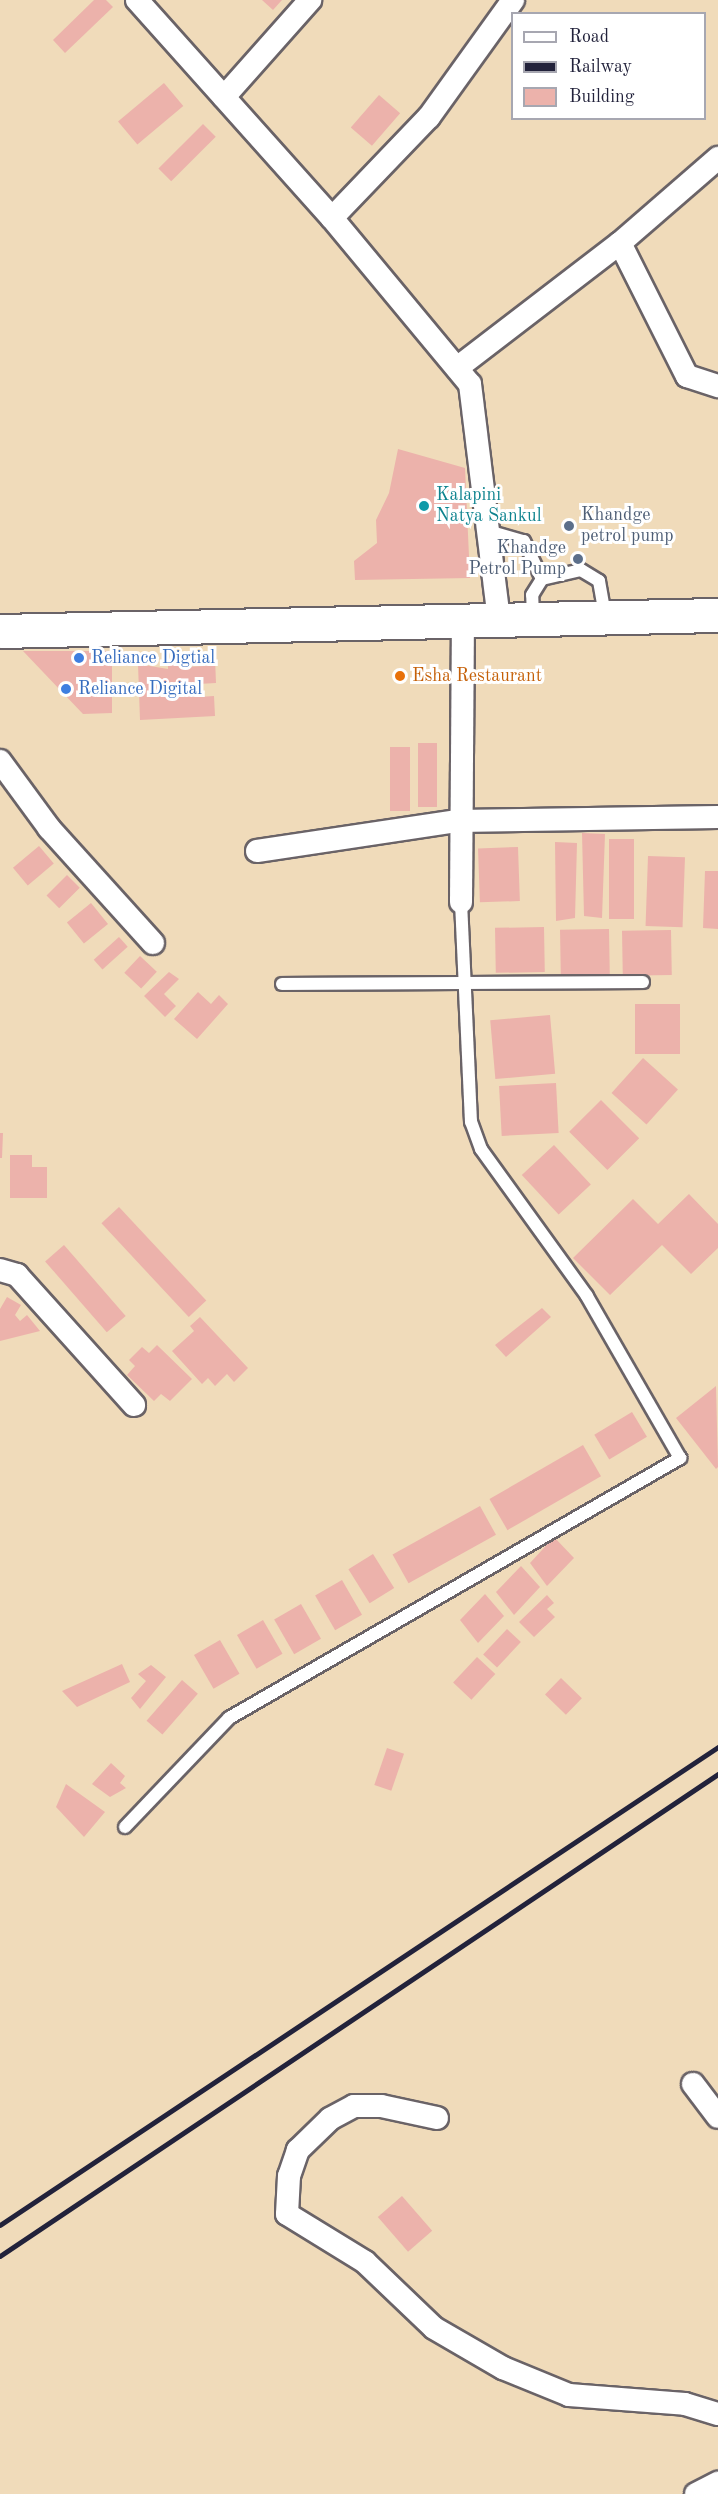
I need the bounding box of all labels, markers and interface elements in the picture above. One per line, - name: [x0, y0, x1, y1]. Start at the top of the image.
- legend: [511, 12, 706, 120]
- text: Road: [569, 28, 609, 46]
- text: Railway: [569, 58, 632, 76]
- text: Building: [569, 88, 634, 106]
- place label: Kalapini Natya Sankul: [436, 485, 542, 528]
- marker: Kalapini Natya Sankul: [417, 499, 431, 513]
- place label: Khandge petrol pump: [581, 505, 674, 548]
- marker: Khandge petrol pump: [562, 519, 576, 533]
- place label: Khandge Petrol Pump: [468, 538, 566, 580]
- marker: Khandge Petrol Pump: [571, 552, 585, 566]
- place label: Reliance Digtial: [91, 647, 215, 669]
- marker: Reliance Digtial: [72, 651, 86, 665]
- place label: Esha Restaurant: [412, 665, 542, 687]
- marker: Esha Restaurant: [393, 669, 407, 683]
- place label: Reliance Digital: [78, 678, 202, 700]
- marker: Reliance Digital: [59, 682, 73, 696]

